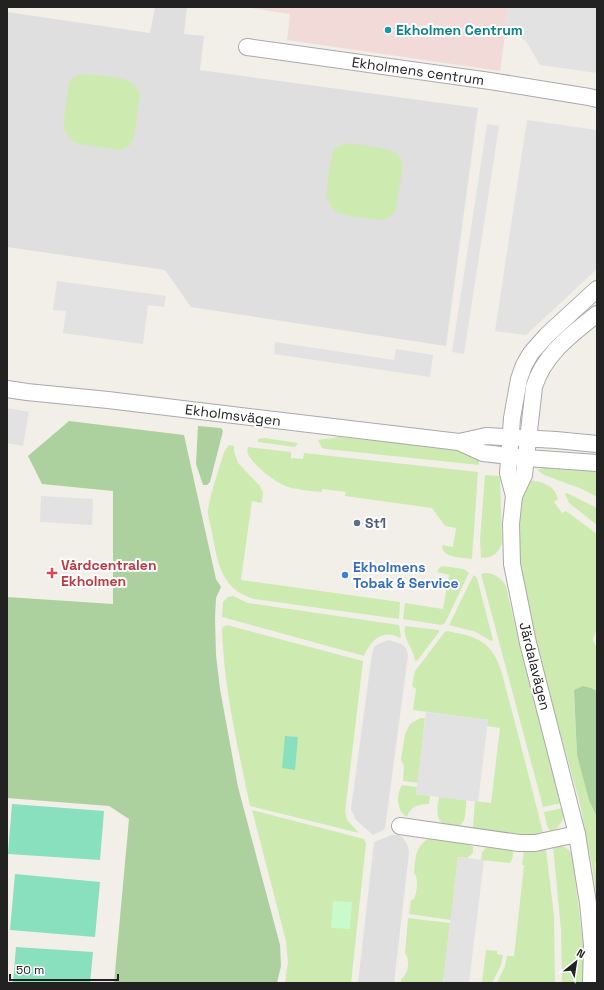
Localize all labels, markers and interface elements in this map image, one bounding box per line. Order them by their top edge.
place label: Ekholmen Centrum [396,21,523,39]
marker: Ekholmen Centrum [383,25,393,35]
street label: Ekholmens centrum [351,53,485,89]
street label: Ekholmsvägen [184,400,282,430]
place label: St1 [365,514,386,532]
marker: St1 [352,518,362,528]
place label: Vårdcentralen Ekholmen [61,556,157,590]
place label: Ekholmens Tobak & Service [353,558,459,592]
marker: Vårdcentralen Ekholmen [46,567,58,579]
marker: Ekholmens Tobak & Service [340,570,350,580]
street label: Järdalavägen [515,620,555,712]
north arrow [556,942,596,982]
text: N [574,945,588,961]
scale bar [10,956,118,982]
text: 50 m [16,962,44,978]

